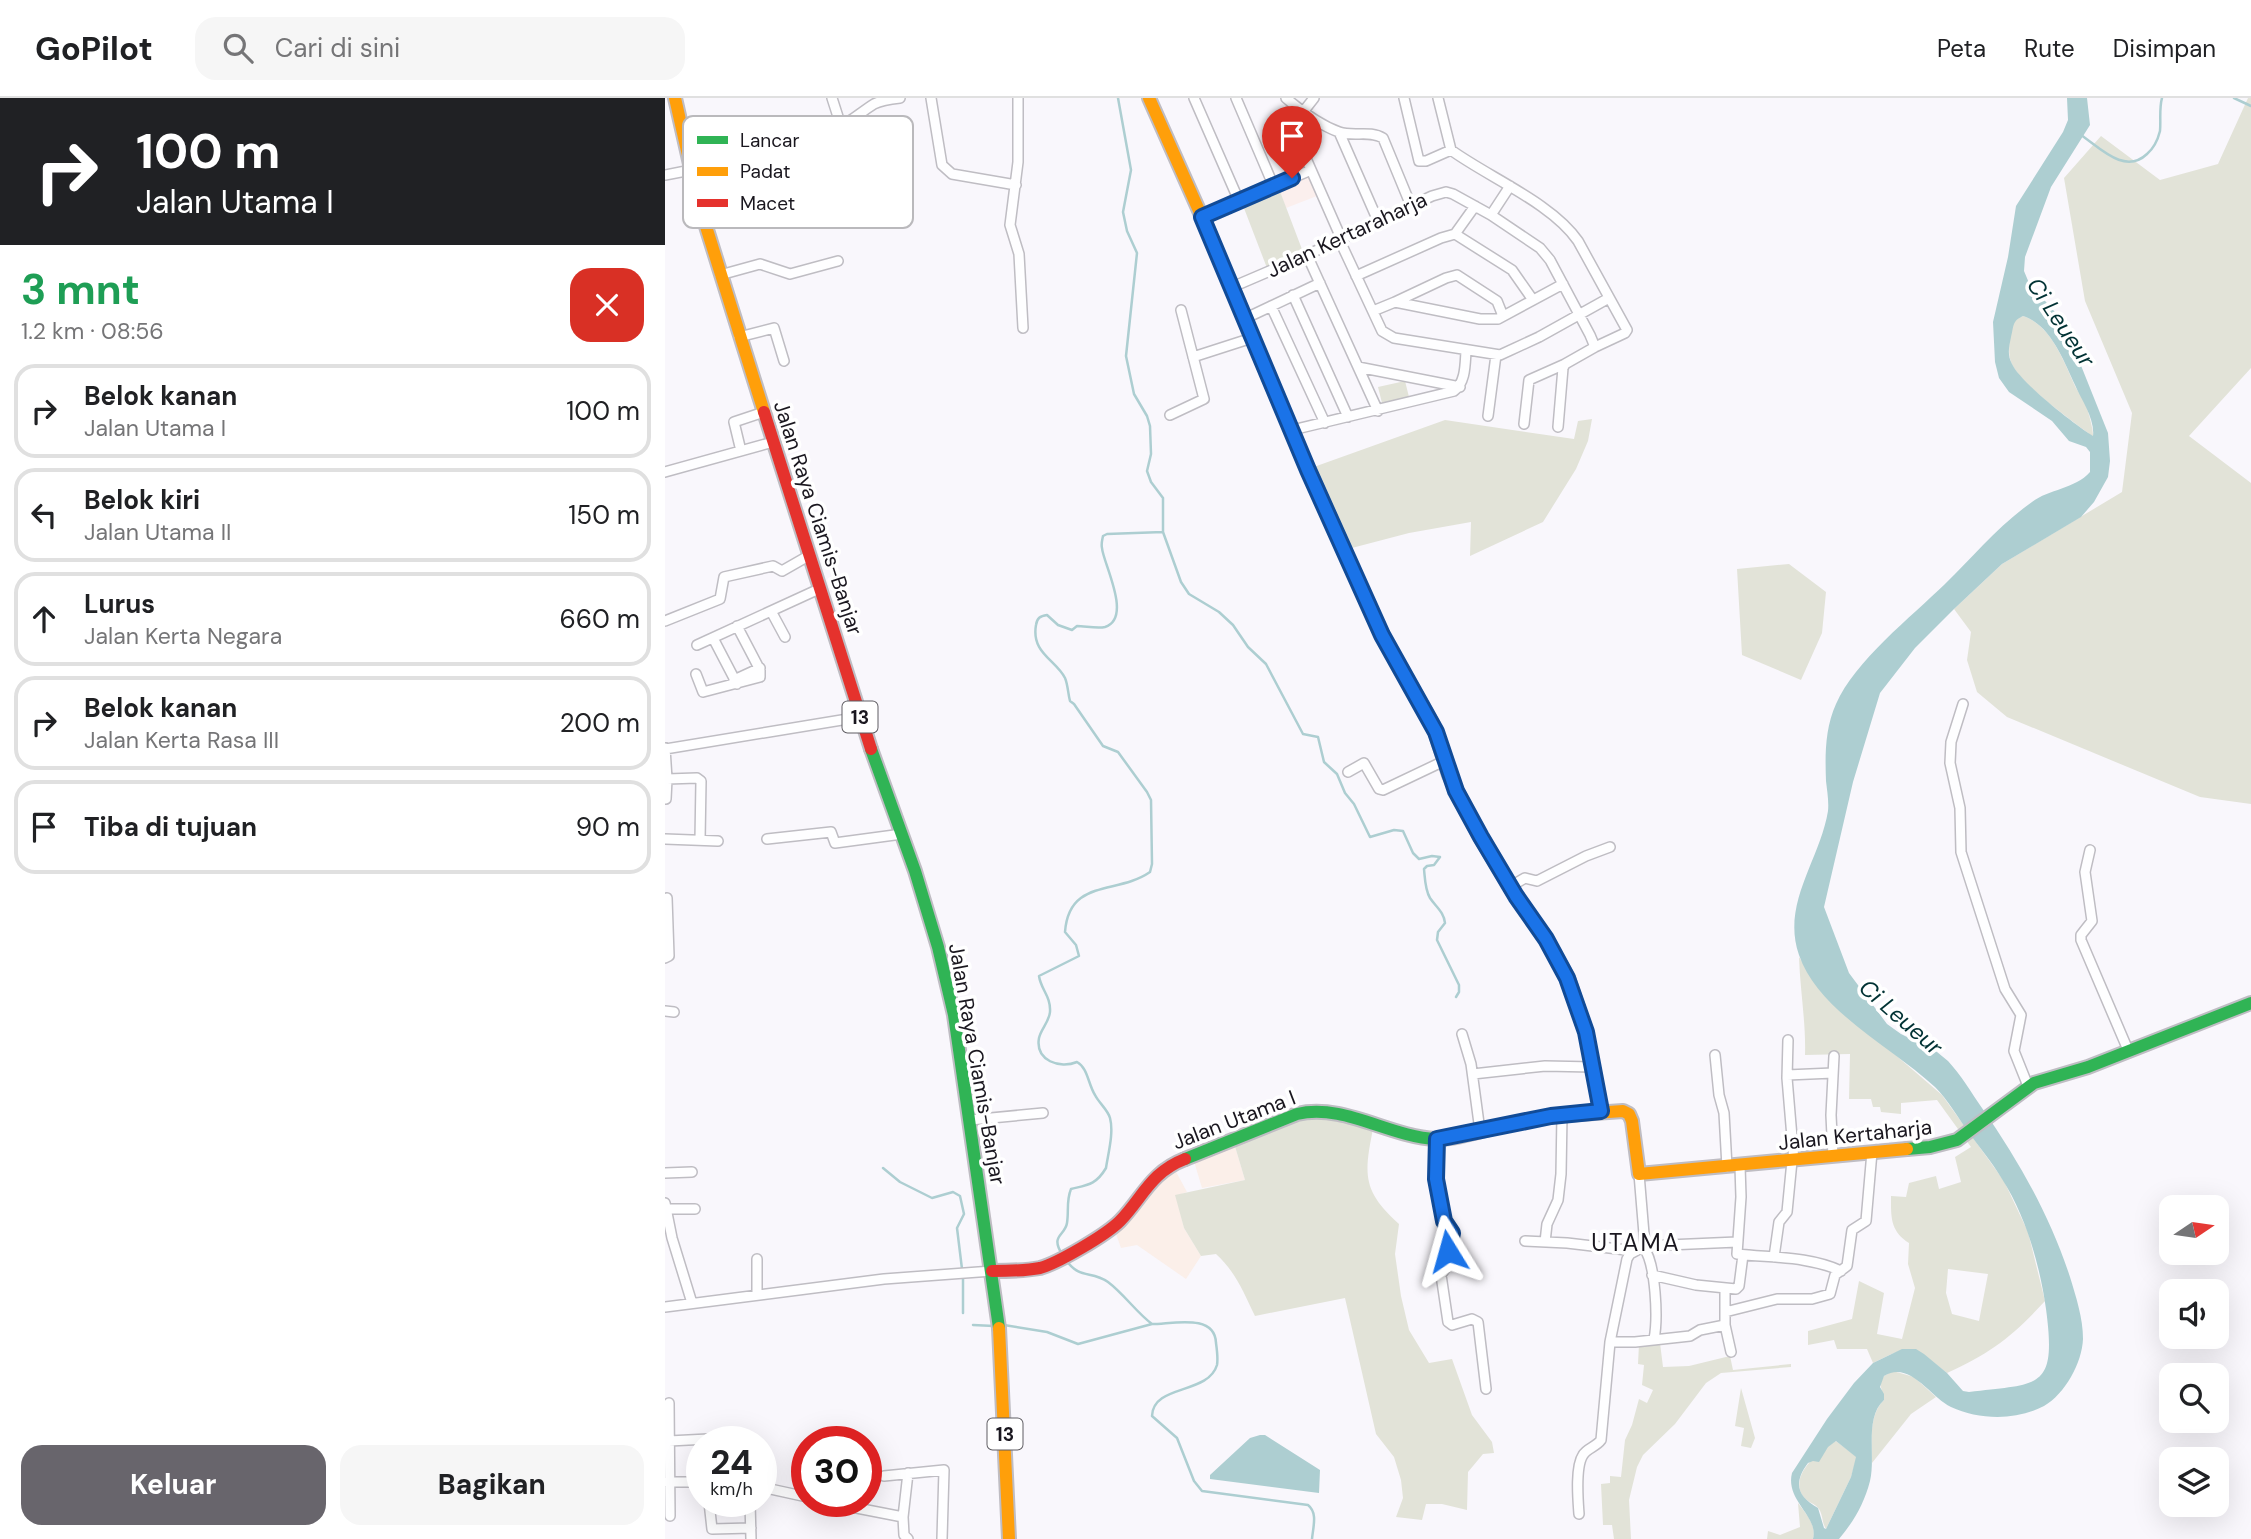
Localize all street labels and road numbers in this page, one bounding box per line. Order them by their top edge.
street label: Jalan Kertaraharja [1262,186,1432,284]
street label: Jalan Raya Ciamis-Banjar [767,397,869,639]
road number: 13 [843,702,877,732]
street label: Jalan Raya Ciamis-Banjar [942,941,1012,1187]
street label: Jalan Utama I [1168,1084,1300,1156]
street label: Jalan Kertaharja [1777,1113,1933,1157]
road number: 13 [987,1418,1023,1450]

